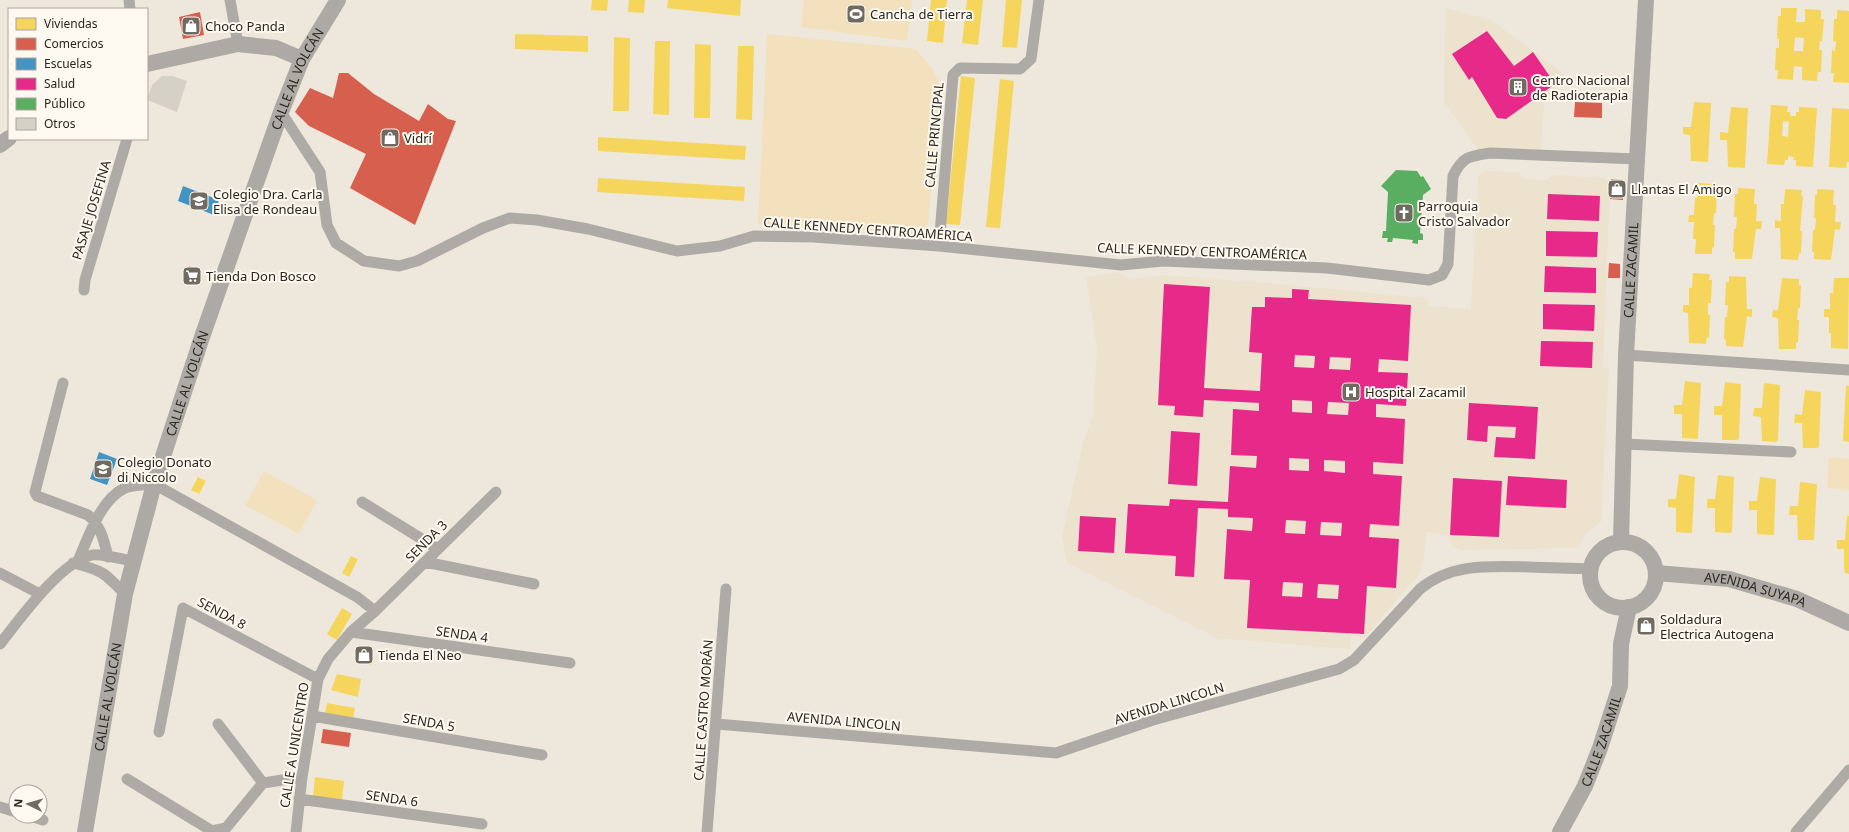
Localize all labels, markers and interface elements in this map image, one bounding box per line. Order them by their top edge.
sports icon: Cancha de Tierra [845,3,867,25]
place label: Cancha de Tierra [870,5,973,23]
legend [8,8,148,140]
text: Viviendas [44,15,98,32]
shop icon: Choco Panda [180,15,202,37]
place label: Choco Panda [205,17,285,35]
street label: CALLE AL VOLCÁN [266,25,328,132]
text: Comercios [44,35,104,52]
text: Escuelas [44,55,92,72]
place label: Centro Nacional de Radioterapia [1532,71,1630,104]
text: Salud [44,75,75,92]
building icon: Centro Nacional de Radioterapia [1507,76,1529,98]
street label: CALLE PRINCIPAL [920,81,948,189]
text: Público [44,95,85,112]
text: Otros [44,115,76,132]
shop icon: Vidrí [379,127,401,149]
place label: Vidrí [404,129,433,147]
street label: PASAJE JOSEFINA [67,157,115,262]
shop icon: Llantas El Amigo [1606,178,1628,200]
place label: Llantas El Amigo [1631,180,1732,198]
place label: Colegio Dra. Carla Elisa de Rondeau [213,185,323,218]
school or university icon: Colegio Dra. Carla Elisa de Rondeau [188,190,210,212]
place label: Parroquia Cristo Salvador [1418,197,1511,230]
church icon: Parroquia Cristo Salvador [1393,202,1415,224]
street label: CALLE KENNEDY CENTROAMÉRICA [763,213,974,245]
street label: CALLE ZACAMIL [1619,222,1642,319]
street label: CALLE KENNEDY CENTROAMÉRICA [1097,238,1308,264]
supermarket icon: Tienda Don Bosco [181,265,203,287]
place label: Tienda Don Bosco [206,267,316,285]
street label: CALLE AL VOLCÁN [161,328,213,438]
hospital icon: Hospital Zacamil [1340,381,1362,403]
place label: Hospital Zacamil [1365,383,1466,401]
place label: Colegio Donato di Niccolo [117,453,212,486]
school or university icon: Colegio Donato di Niccolo [92,458,114,480]
street label: SENDA 3 [401,516,451,566]
street label: AVENIDA SUYAPA [1704,568,1810,611]
street label: SENDA 8 [195,593,249,633]
place label: Soldadura Electrica Autogena [1660,610,1774,643]
shop icon: Soldadura Electrica Autogena [1635,615,1657,637]
street label: SENDA 4 [435,621,490,647]
street label: CALLE CASTRO MORÁN [689,639,717,781]
street label: CALLE AL VOLCÁN [90,641,126,753]
shop icon: Tienda El Neo [353,644,375,666]
place label: Tienda El Neo [378,646,462,664]
street label: AVENIDA LINCOLN [1112,678,1226,728]
street label: CALLE A UNICENTRO [275,681,313,809]
street label: CALLE ZACAMIL [1577,693,1625,790]
street label: AVENIDA LINCOLN [786,707,902,735]
street label: SENDA 5 [402,709,456,735]
north arrow [8,784,48,824]
street label: SENDA 6 [365,785,419,811]
text: N [10,798,25,808]

